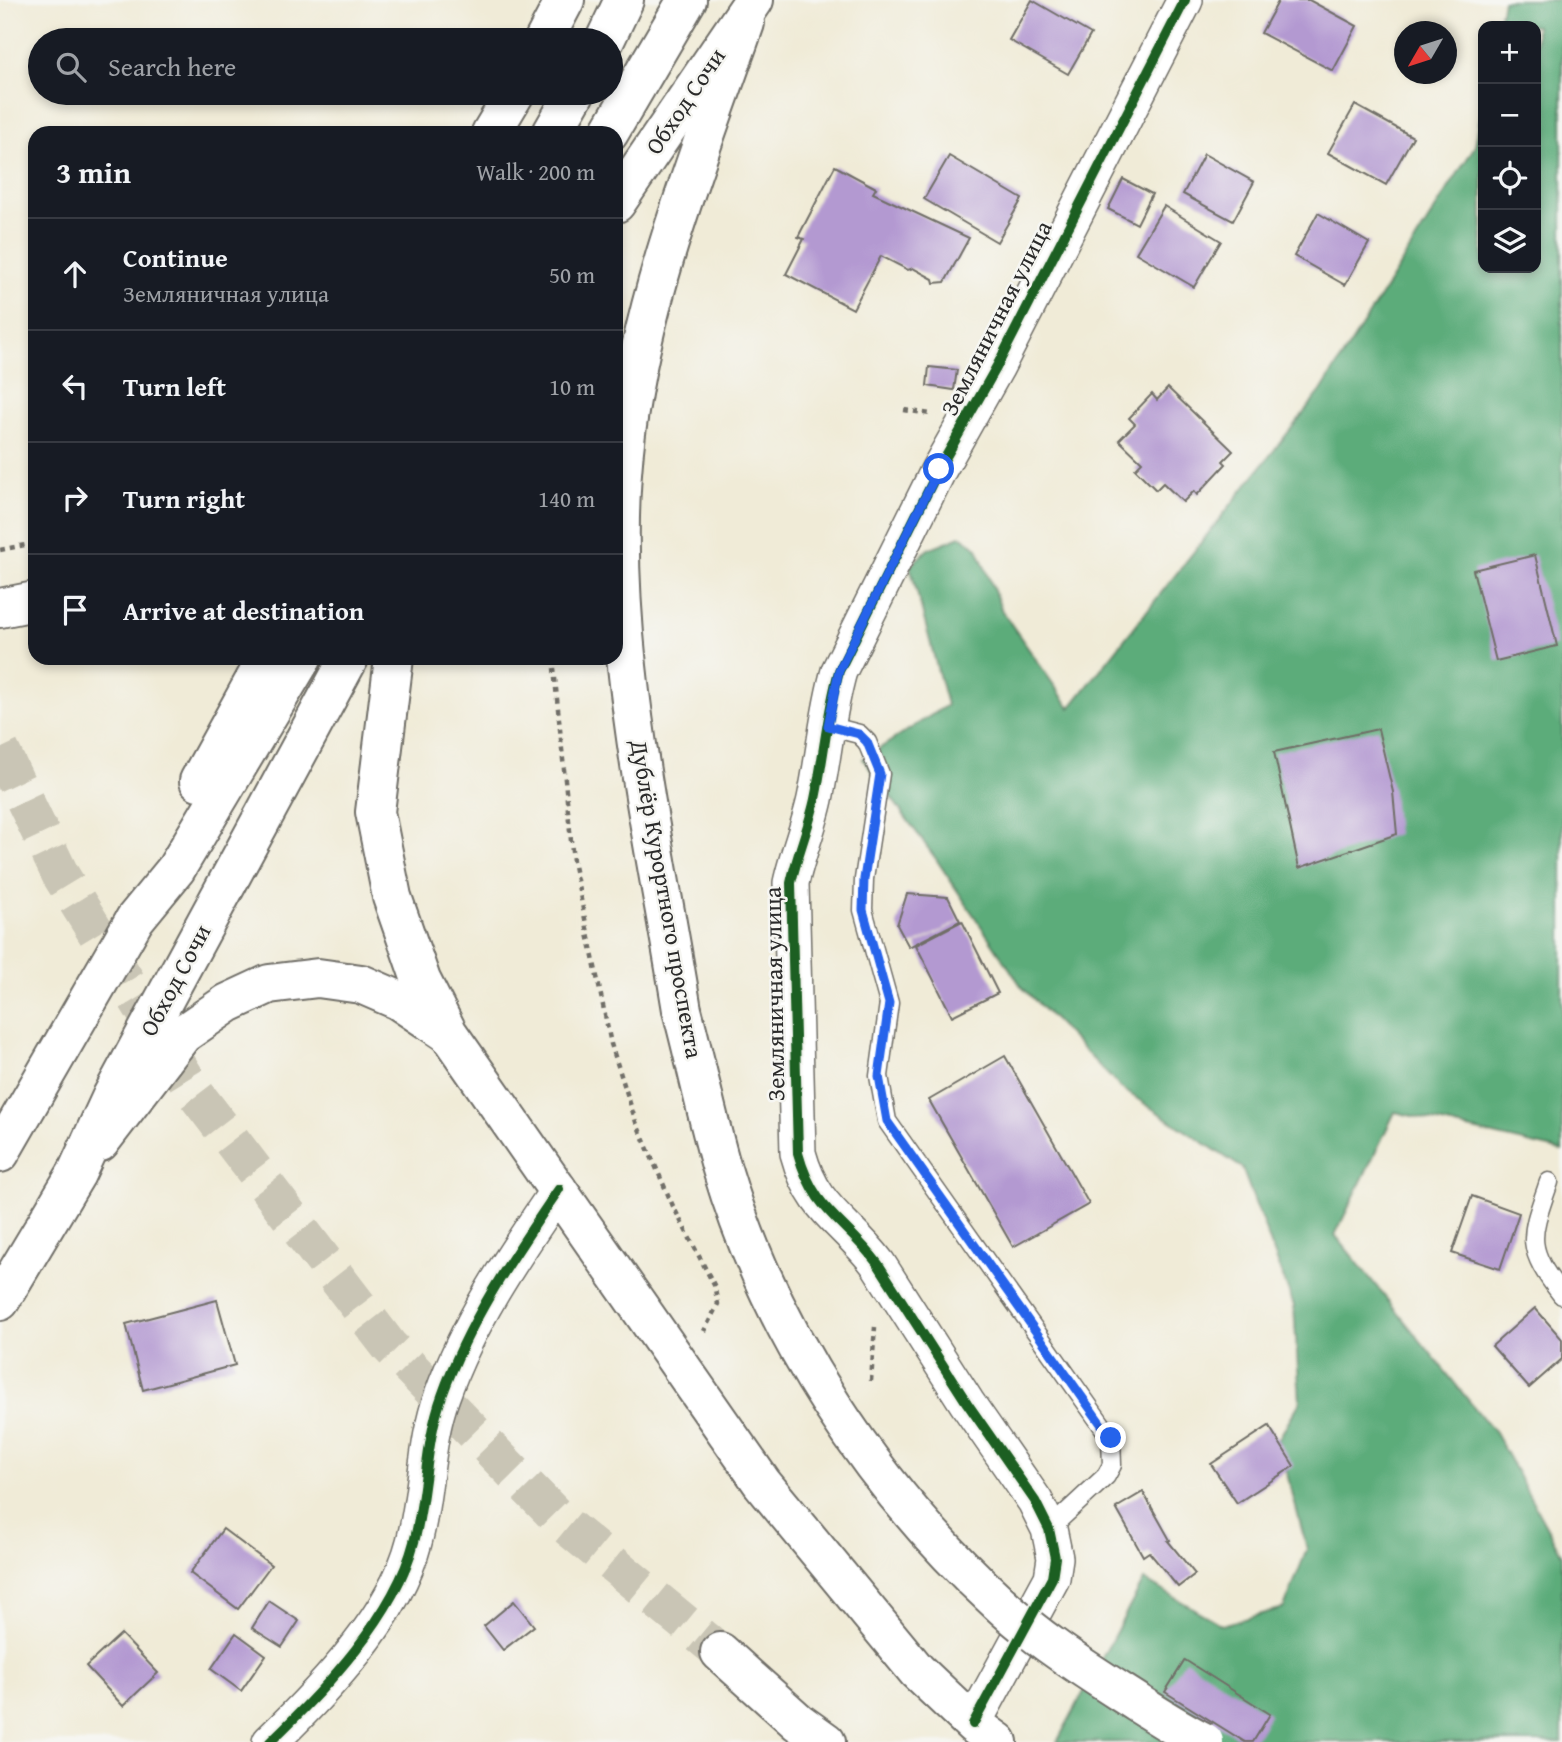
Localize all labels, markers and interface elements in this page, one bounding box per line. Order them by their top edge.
north arrow [1394,21,1457,84]
map controls [1478,21,1541,273]
button: + [1478,21,1541,84]
search box [28,28,623,105]
street label: Обход Сочи [636,41,734,161]
text: Search here [108,47,236,86]
icon: search [52,48,90,86]
button: − [1478,84,1541,147]
button: locate [1478,147,1541,210]
text: 3 min [56,150,131,194]
text: Walk · 200 m [476,155,595,188]
button: layers [1478,210,1541,273]
street label: Земляничная улица [932,214,1061,422]
text: Continue [123,238,228,277]
icon: ahead [56,255,94,293]
text: 50 m [549,258,595,291]
text: Земляничная улица [123,277,329,310]
icon: left [56,367,94,405]
text: Turn left [123,367,226,406]
text: 10 m [549,370,595,403]
route start [923,453,954,484]
icon: right [56,479,94,517]
text: Turn right [123,479,245,518]
text: 140 m [538,482,595,515]
icon: arrive [56,591,94,629]
text: Arrive at destination [123,591,364,630]
street label: Дублёр Курортного проспекта [622,736,712,1062]
street label: Земляничная улица [755,886,793,1102]
street label: Обход Сочи [131,918,219,1042]
route end [1095,1422,1126,1453]

